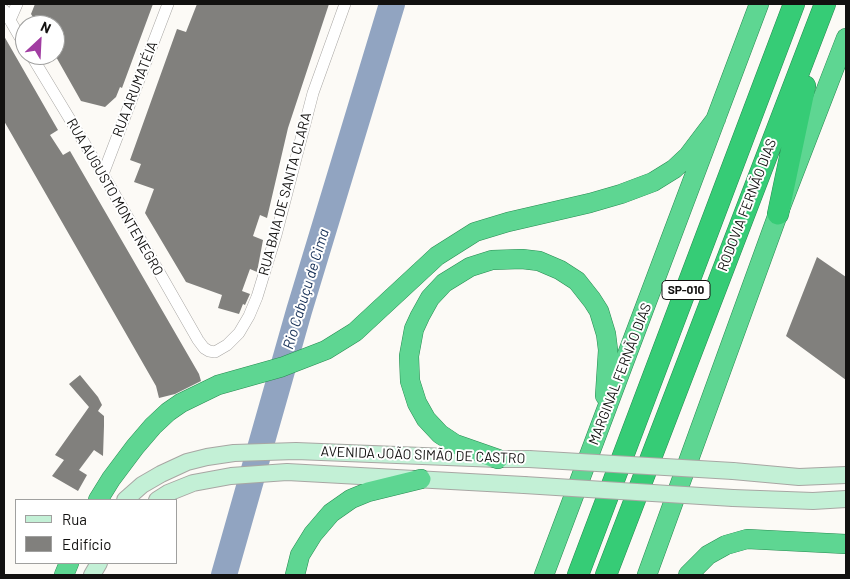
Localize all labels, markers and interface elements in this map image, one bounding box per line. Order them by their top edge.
north arrow [15,15,65,65]
text: N [38,17,54,37]
street label: RUA ARUMATÉIA [109,39,161,139]
street label: RUA BAIA DE SANTA CLARA [255,111,315,277]
street label: RUA AUGUSTO MONTENEGRO [63,115,167,279]
street label: RODOVIA FERNÃO DIAS [714,136,780,274]
water label: Rio Cabuçu de Cima [279,226,333,352]
road number: SP-010 [662,280,710,300]
street label: MARGINAL FERNÃO DIAS [585,301,655,447]
street label: AVENIDA JOÃO SIMÃO DE CASTRO [320,443,526,467]
legend [15,499,178,564]
text: Rua [62,510,87,528]
text: Edifício [62,535,111,553]

